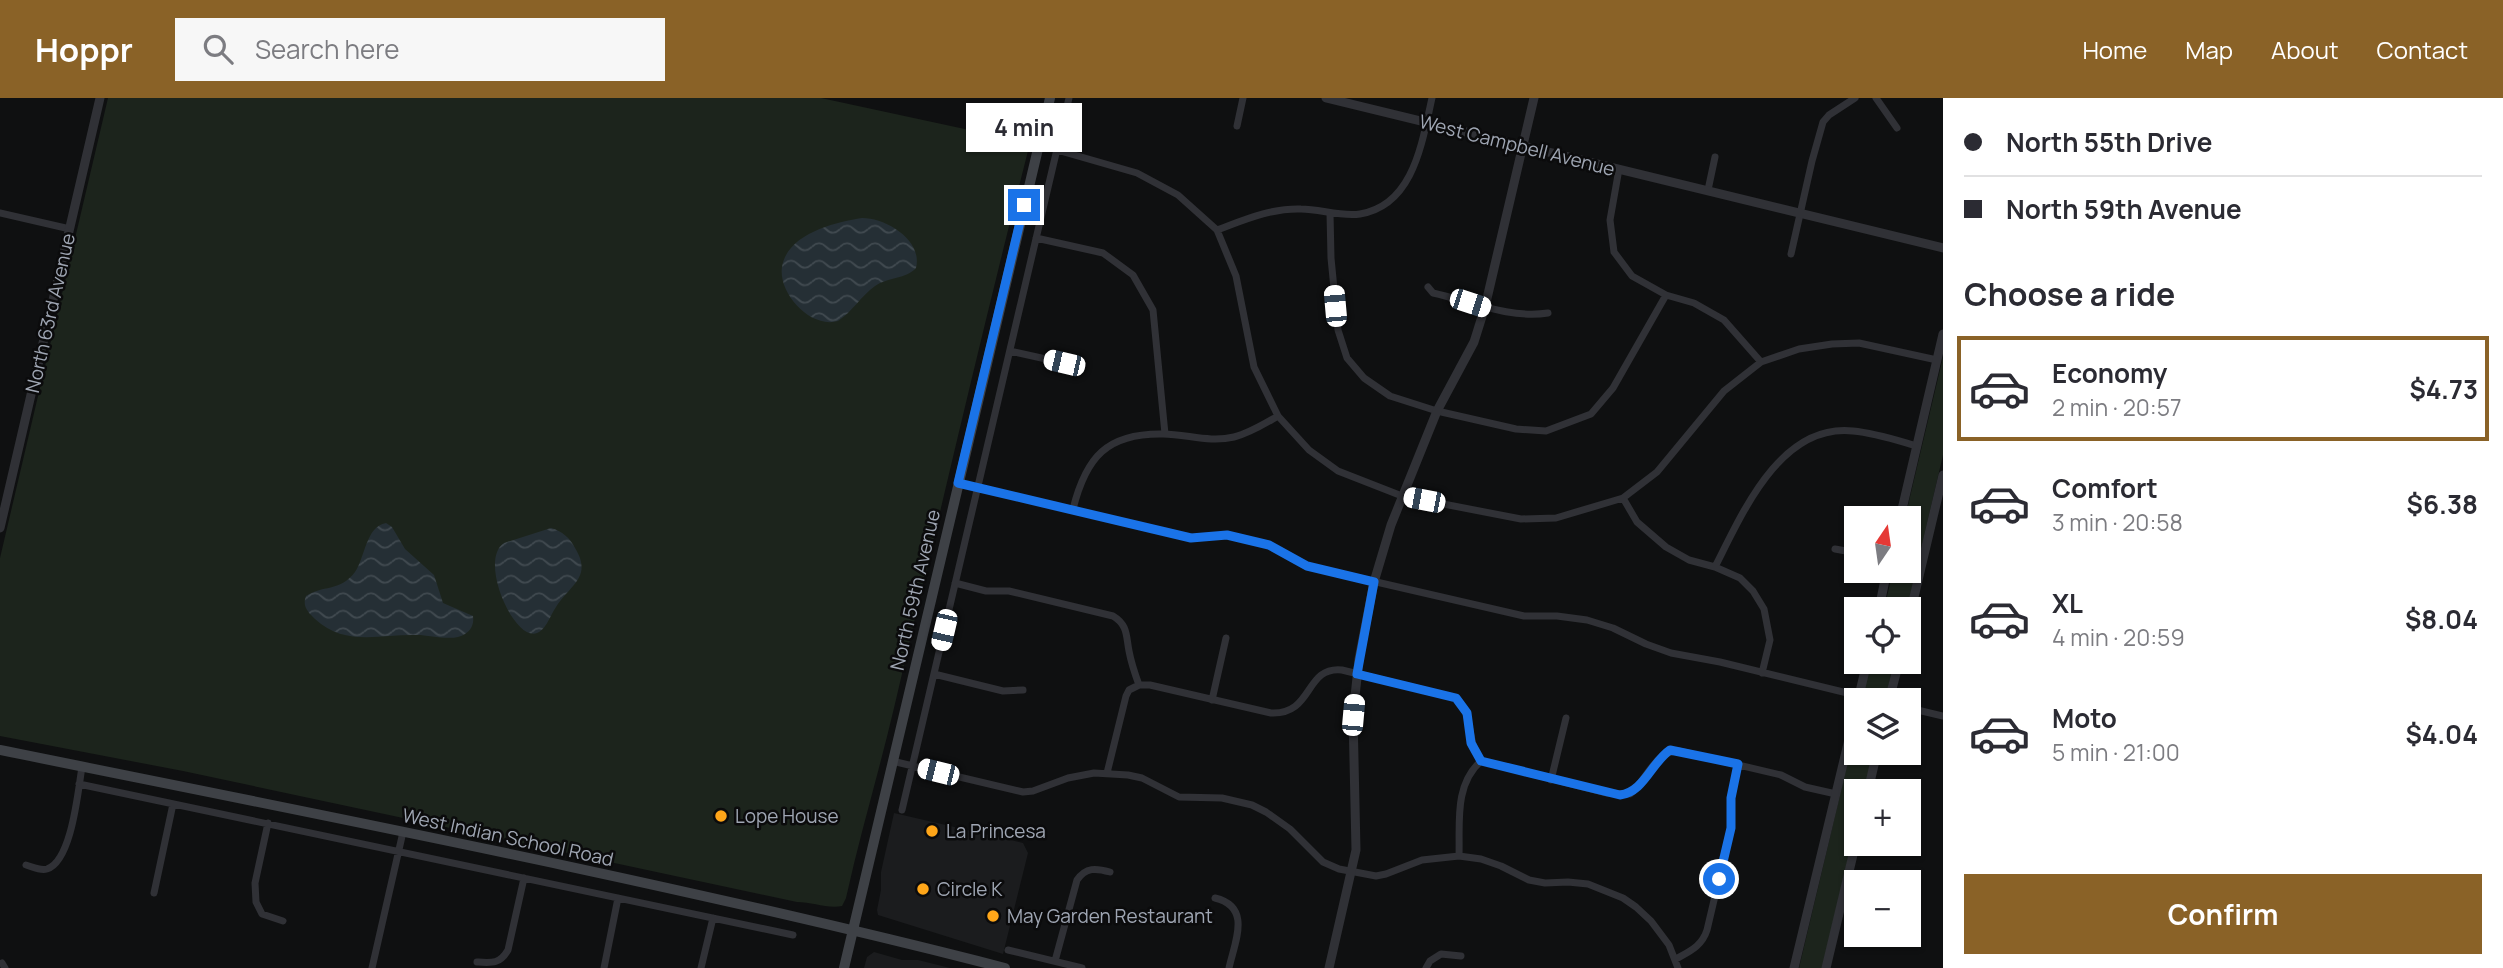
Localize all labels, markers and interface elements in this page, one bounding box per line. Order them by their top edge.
search box [175,18,665,81]
text: Hoppr [35,27,133,72]
icon: search [199,30,237,68]
text: Search here [255,31,400,67]
text: Home [2082,33,2147,66]
text: Map [2185,33,2233,66]
text: About [2271,33,2339,66]
text: Contact [2377,33,2468,66]
callout: 4 min [966,104,1082,153]
street label: West Campbell Avenue [1416,108,1618,182]
text: 4 min [994,111,1054,143]
text: North 55th Drive [2006,124,2212,160]
route end [1008,189,1040,221]
text: North 59th Avenue [2006,191,2242,227]
street label: North 63rd Avenue [19,231,81,395]
text: Choose a ride [1964,272,2175,316]
car [1323,284,1348,328]
car [1447,287,1494,319]
car [1042,348,1087,378]
text: Economy [2052,355,2167,391]
icon: car [1968,357,2031,420]
text: $4.73 [2409,371,2478,407]
text: 2 min · 20:57 [2052,391,2182,423]
text: Comfort [2052,470,2158,506]
icon: car [1968,472,2031,535]
car [1402,486,1447,514]
text: $6.38 [2407,486,2478,522]
north arrow [1844,506,1922,583]
map controls [1844,506,1921,947]
text: 3 min · 20:58 [2052,506,2183,538]
street label: North 59th Avenue [884,507,946,673]
text: XL [2052,585,2083,621]
icon: car [1968,587,2031,650]
button: locate [1844,597,1921,674]
text: $8.04 [2405,601,2478,637]
car [930,607,959,653]
text: 4 min · 20:59 [2052,621,2185,653]
button: layers [1844,688,1921,765]
car [1341,693,1366,737]
text: Moto [2052,700,2117,736]
icon: car [1968,702,2031,765]
text: $4.04 [2406,716,2478,752]
text: 5 min · 21:00 [2052,736,2180,768]
car [916,757,961,787]
button: + [1844,779,1921,856]
street label: West Indian School Road [400,802,616,872]
place label: Lope House [735,803,839,829]
marker: Lope House [713,808,729,824]
place label: La Princesa [946,818,1046,844]
marker: La Princesa [924,823,940,839]
route start [1703,863,1735,895]
button: − [1844,870,1921,947]
button: Confirm [1964,874,2482,954]
place label: Circle K [937,876,1003,902]
marker: Circle K [915,881,931,897]
place label: May Garden Restaurant [1007,903,1213,929]
marker: May Garden Restaurant [985,908,1001,924]

